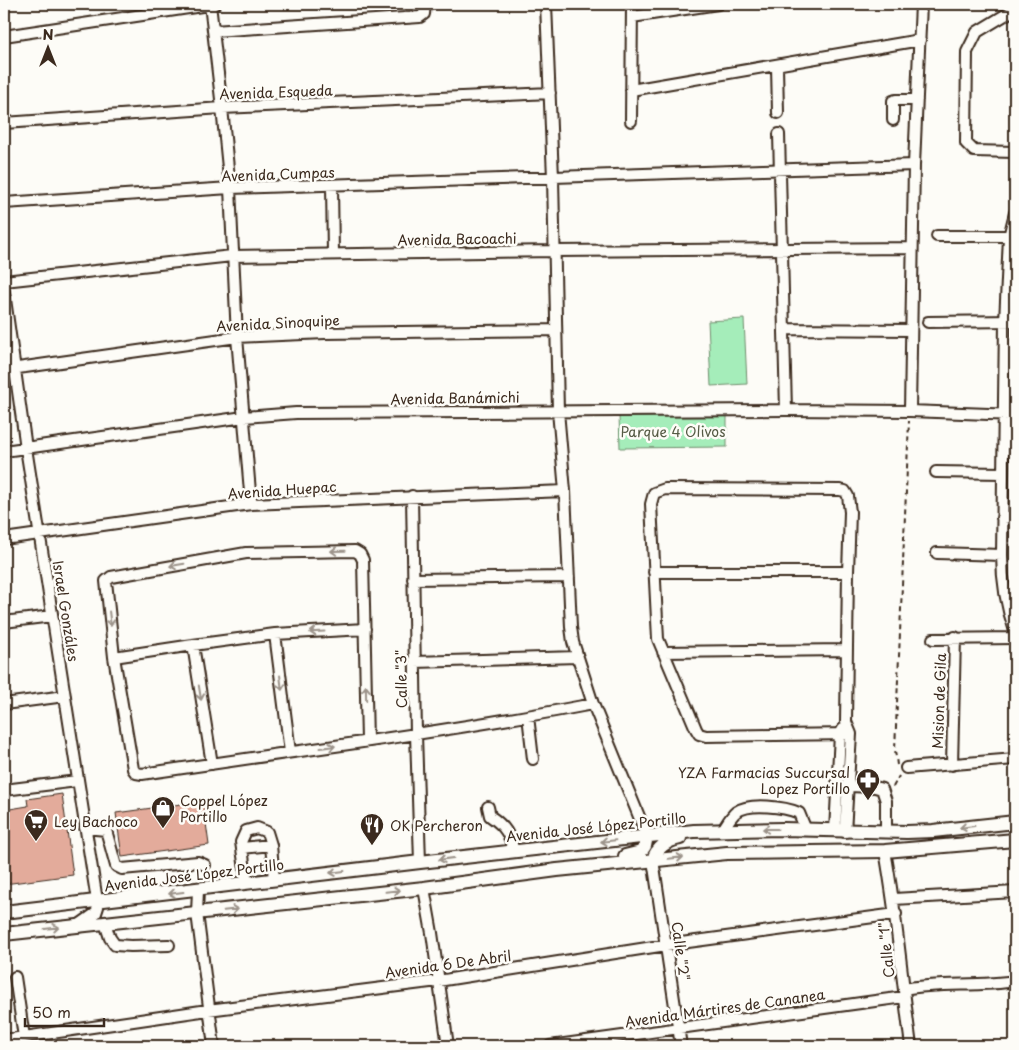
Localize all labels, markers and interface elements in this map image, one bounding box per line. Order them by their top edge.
north arrow [22,22,72,72]
text: N [42,24,54,45]
street label: Avenida Esqueda [219,80,333,104]
street label: Avenida Cumpas [221,162,335,186]
street label: Avenida Bacoachi [397,227,517,251]
street label: Avenida Sinoquipe [216,309,340,337]
street label: Avenida Banámichi [390,386,520,410]
park label: Parque 4 Olivos [620,421,726,442]
street label: Avenida Huepac [227,476,337,504]
one-way arrow [331,546,347,556]
street label: Israel Gonzáles [48,559,84,663]
one-way arrow [169,561,185,571]
one-way arrow [105,611,115,627]
one-way arrow [309,628,325,637]
street label: Calle "3" [390,649,412,709]
street label: Mision de Gila [927,653,951,749]
one-way arrow [276,675,286,691]
one-way arrow [196,685,206,701]
one-way arrow [361,685,371,701]
one-way arrow [320,742,336,752]
place label: YZA Farmacias Succursal Lopez Portillo [678,762,850,799]
pharmacy icon: YZA Farmacias Succursal Lopez Portillo [855,767,881,801]
place label: Coppel López Portillo [180,790,268,827]
shop icon: Coppel López Portillo [150,795,176,829]
street label: Avenida José López Portillo [505,807,687,847]
supermarket icon: Ley Bachoco [23,808,49,842]
place label: Ley Bachoco [54,811,138,832]
restaurant icon: OK Percheron [359,812,385,846]
place label: OK Percheron [390,815,483,836]
one-way arrow [959,822,975,832]
one-way arrow [762,824,778,834]
one-way arrow [600,836,616,846]
one-way arrow [667,853,683,863]
street label: Avenida José López Portillo [103,854,285,896]
one-way arrow [439,854,455,864]
one-way arrow [329,867,345,877]
one-way arrow [384,886,400,896]
one-way arrow [168,888,184,898]
one-way arrow [223,905,239,915]
street label: Calle "2" [666,920,696,982]
street label: Calle "1" [873,921,899,979]
one-way arrow [44,923,60,933]
street label: Avenida 6 De Abril [384,945,512,983]
street label: Avenida Mártires de Cananea [624,984,827,1032]
scale bar [25,995,104,1027]
text: 50 m [32,1000,71,1023]

